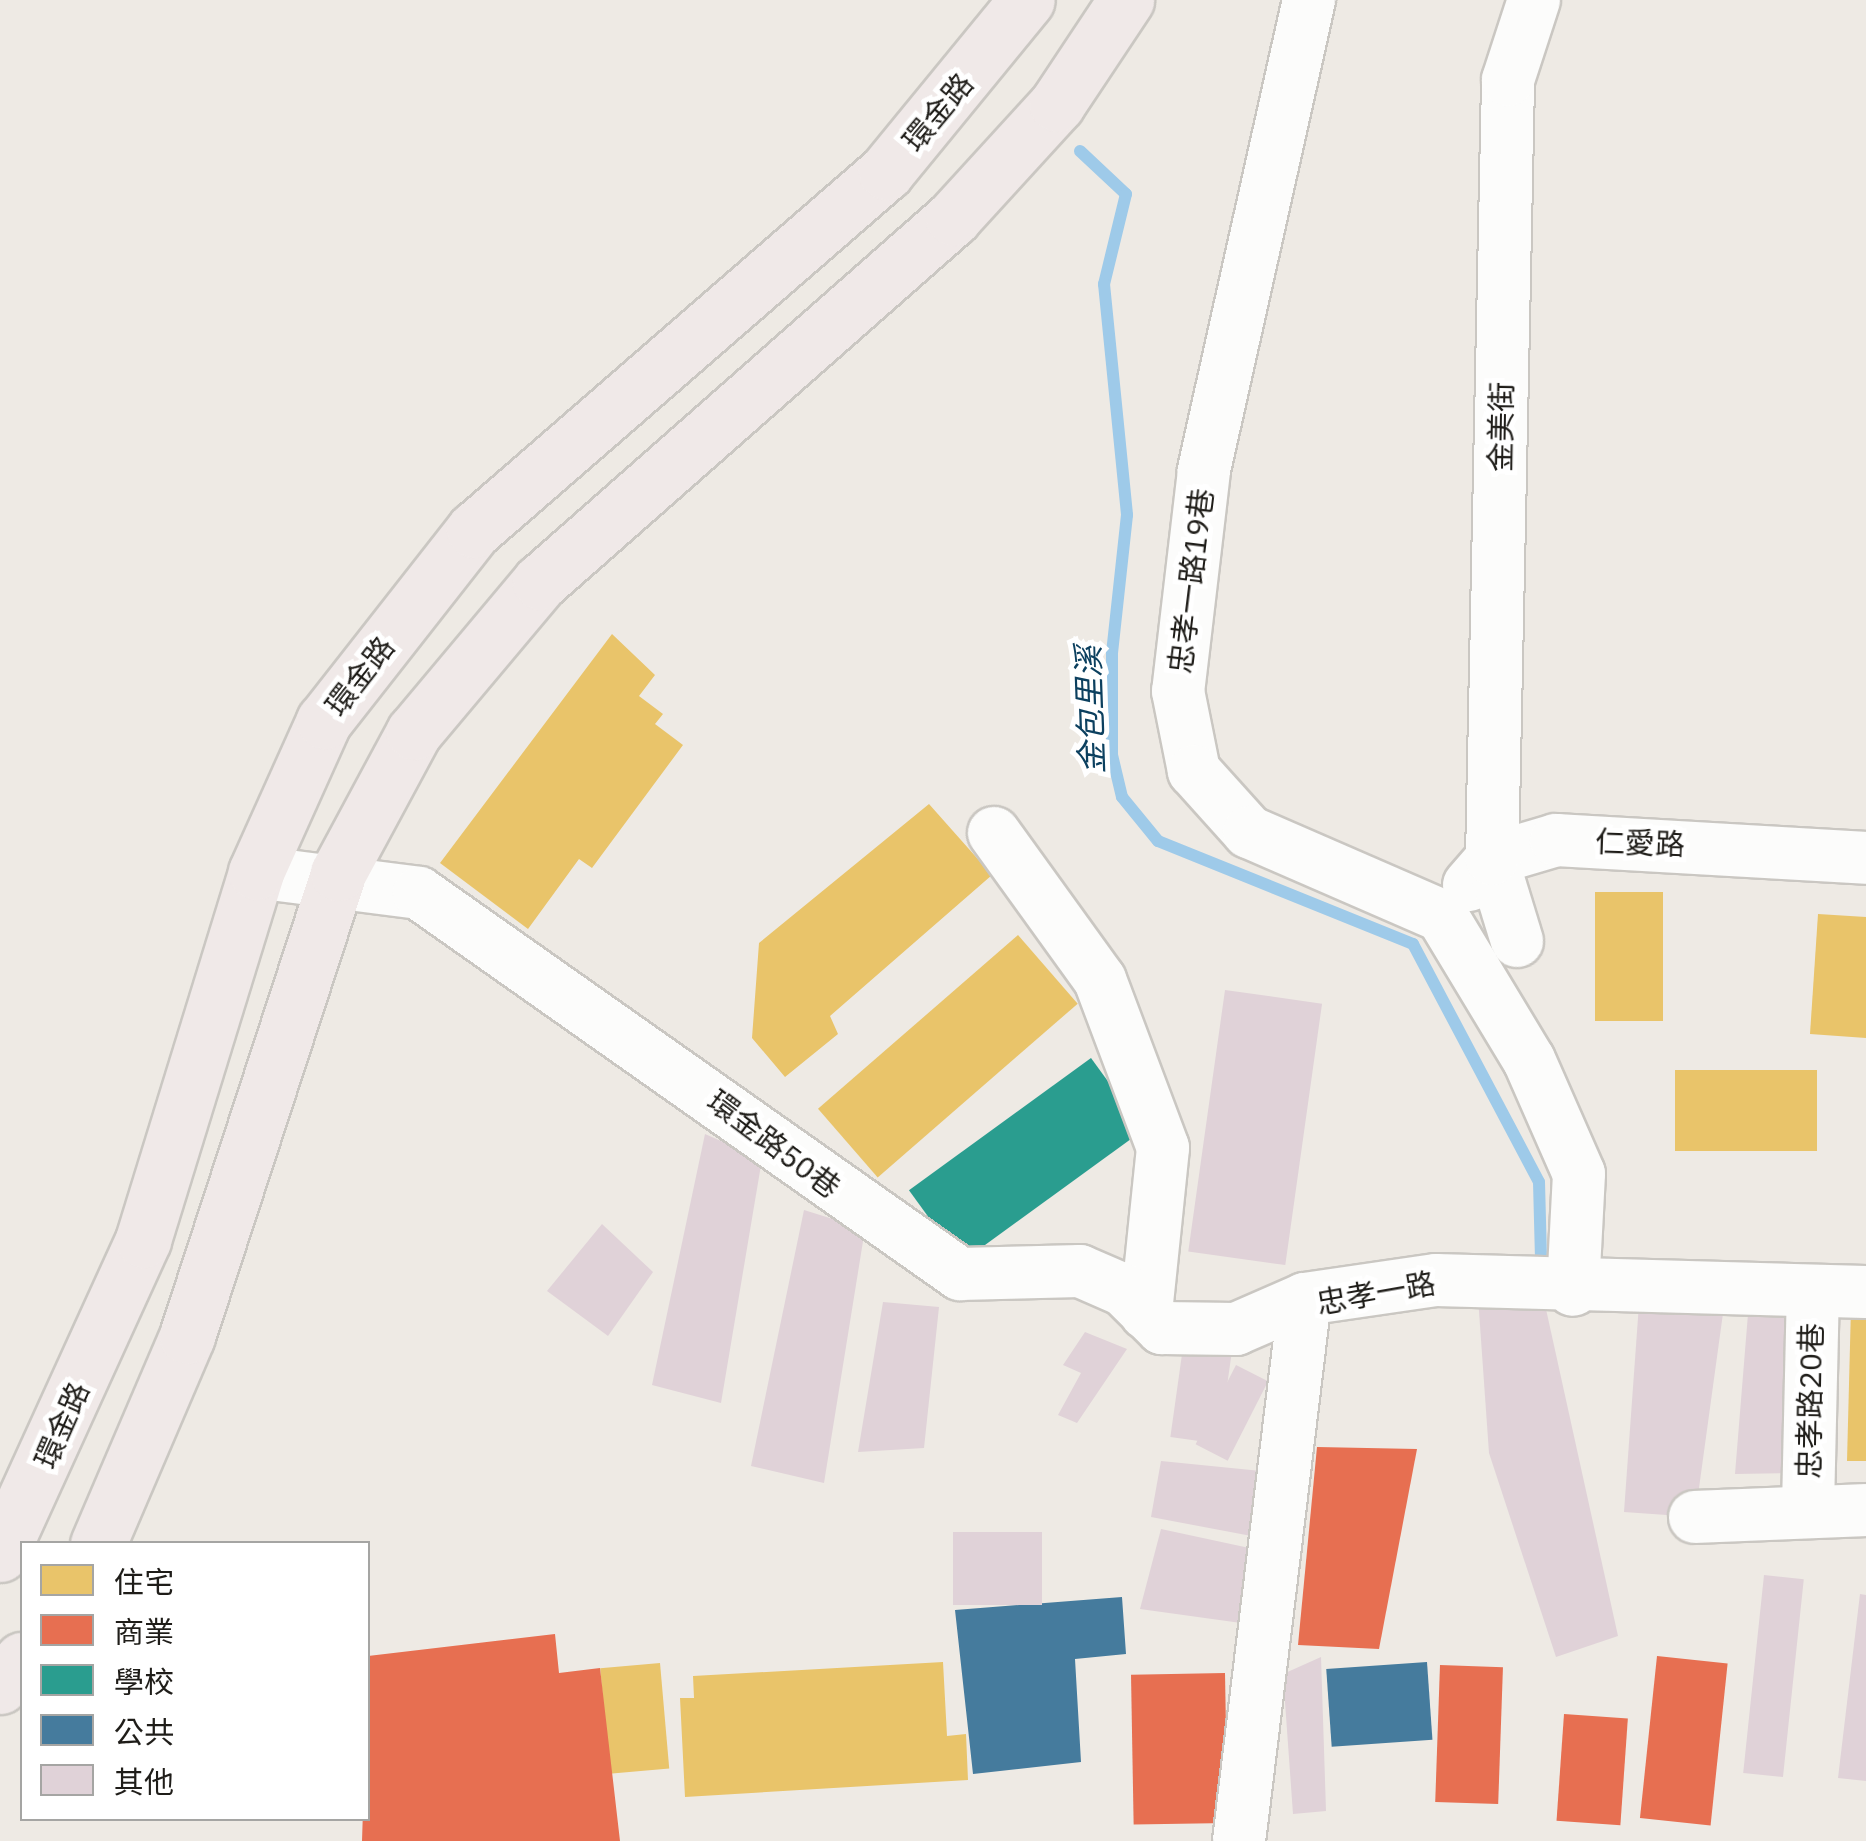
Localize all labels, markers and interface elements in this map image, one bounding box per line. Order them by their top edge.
street label: 環金路 [895,66,981,158]
street label: 金美街 [1482,382,1520,472]
street label: 忠孝一路19巷 [1162,486,1220,676]
street label: 環金路 [318,629,402,723]
water label: 金包里溪 [1069,645,1111,775]
street label: 仁愛路 [1594,823,1686,863]
street label: 環金路50巷 [701,1083,847,1205]
street label: 忠孝一路 [1314,1265,1438,1321]
street label: 忠孝路20巷 [1791,1323,1829,1479]
street label: 環金路 [27,1377,97,1473]
legend [20,1541,370,1821]
text: 住宅 [114,1562,174,1601]
text: 商業 [114,1612,174,1651]
text: 學校 [114,1662,174,1701]
text: 公共 [114,1712,174,1751]
text: 其他 [114,1762,174,1801]

